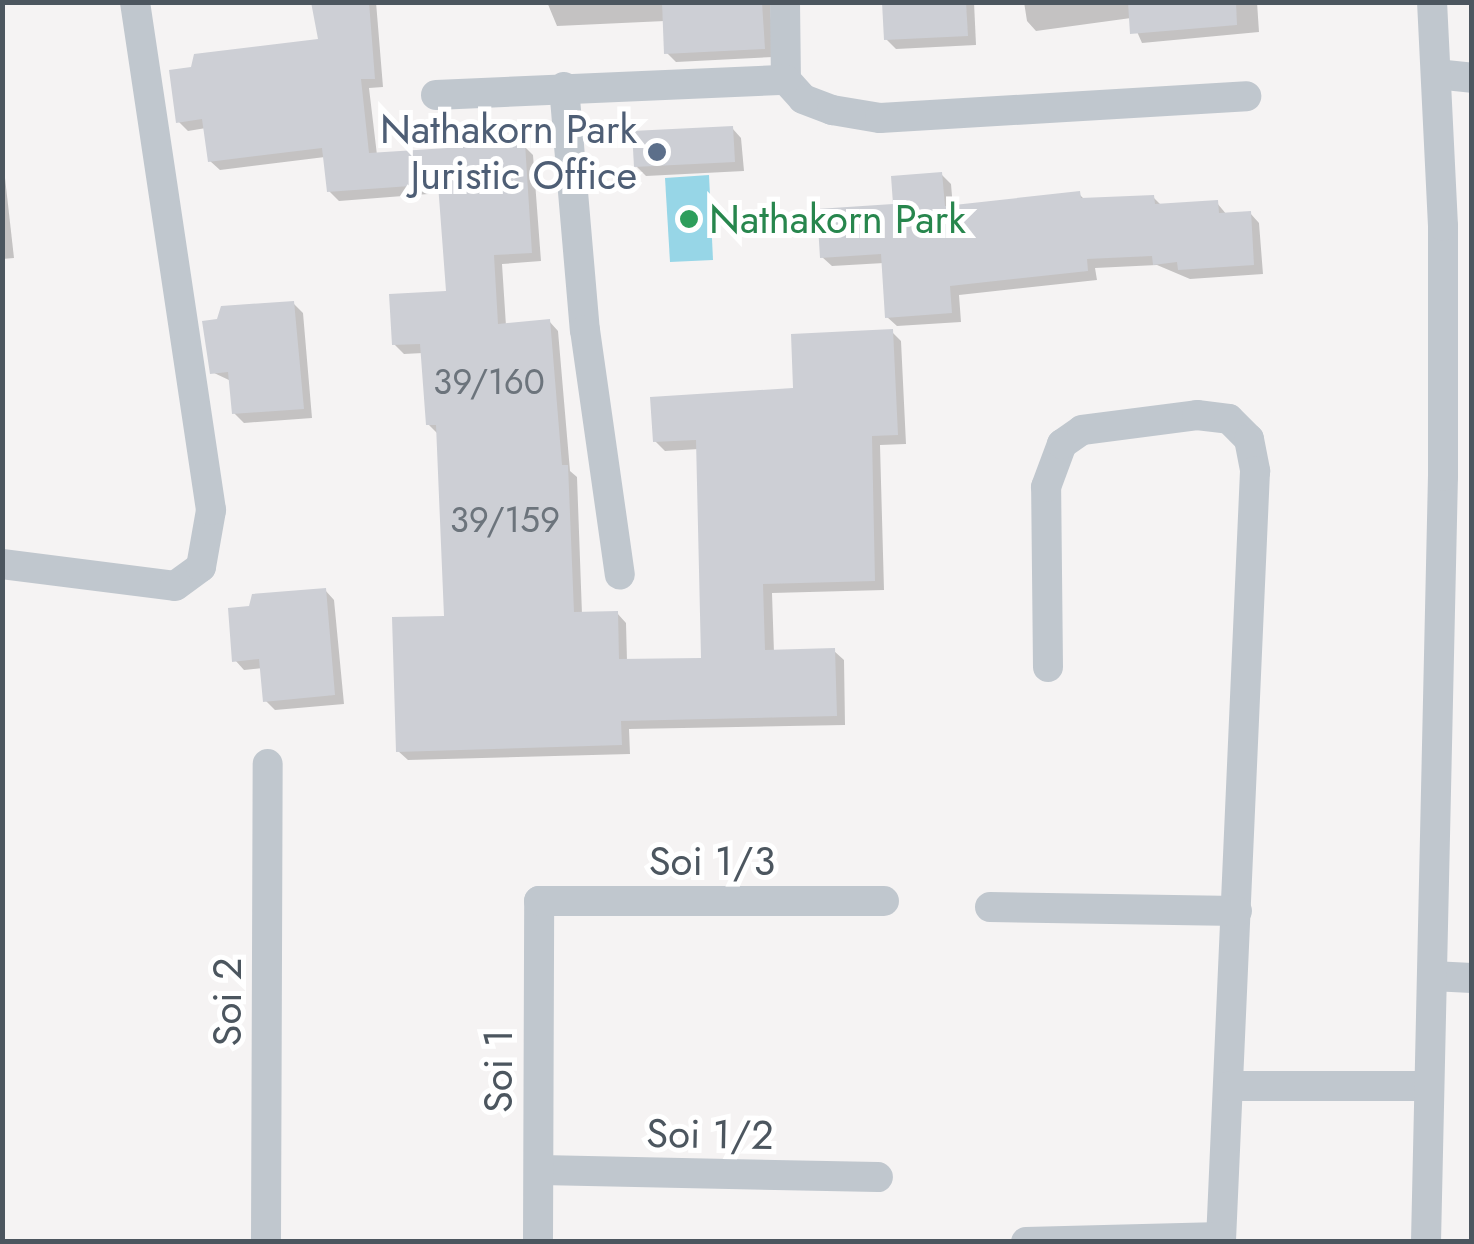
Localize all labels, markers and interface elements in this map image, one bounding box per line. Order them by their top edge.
place label: Nathakorn Park Juristic Office [380,105,637,199]
marker: Nathakorn Park Juristic Office [646,141,668,163]
place label: Nathakorn Park [709,195,966,243]
marker: Nathakorn Park [678,208,700,230]
house number: 39/160 [433,361,545,403]
house number: 39/159 [450,499,560,541]
street label: Soi 1/3 [649,837,775,885]
street label: Soi 2 [203,958,251,1046]
street label: Soi 1 [474,1029,522,1113]
street label: Soi 1/2 [646,1109,774,1159]

